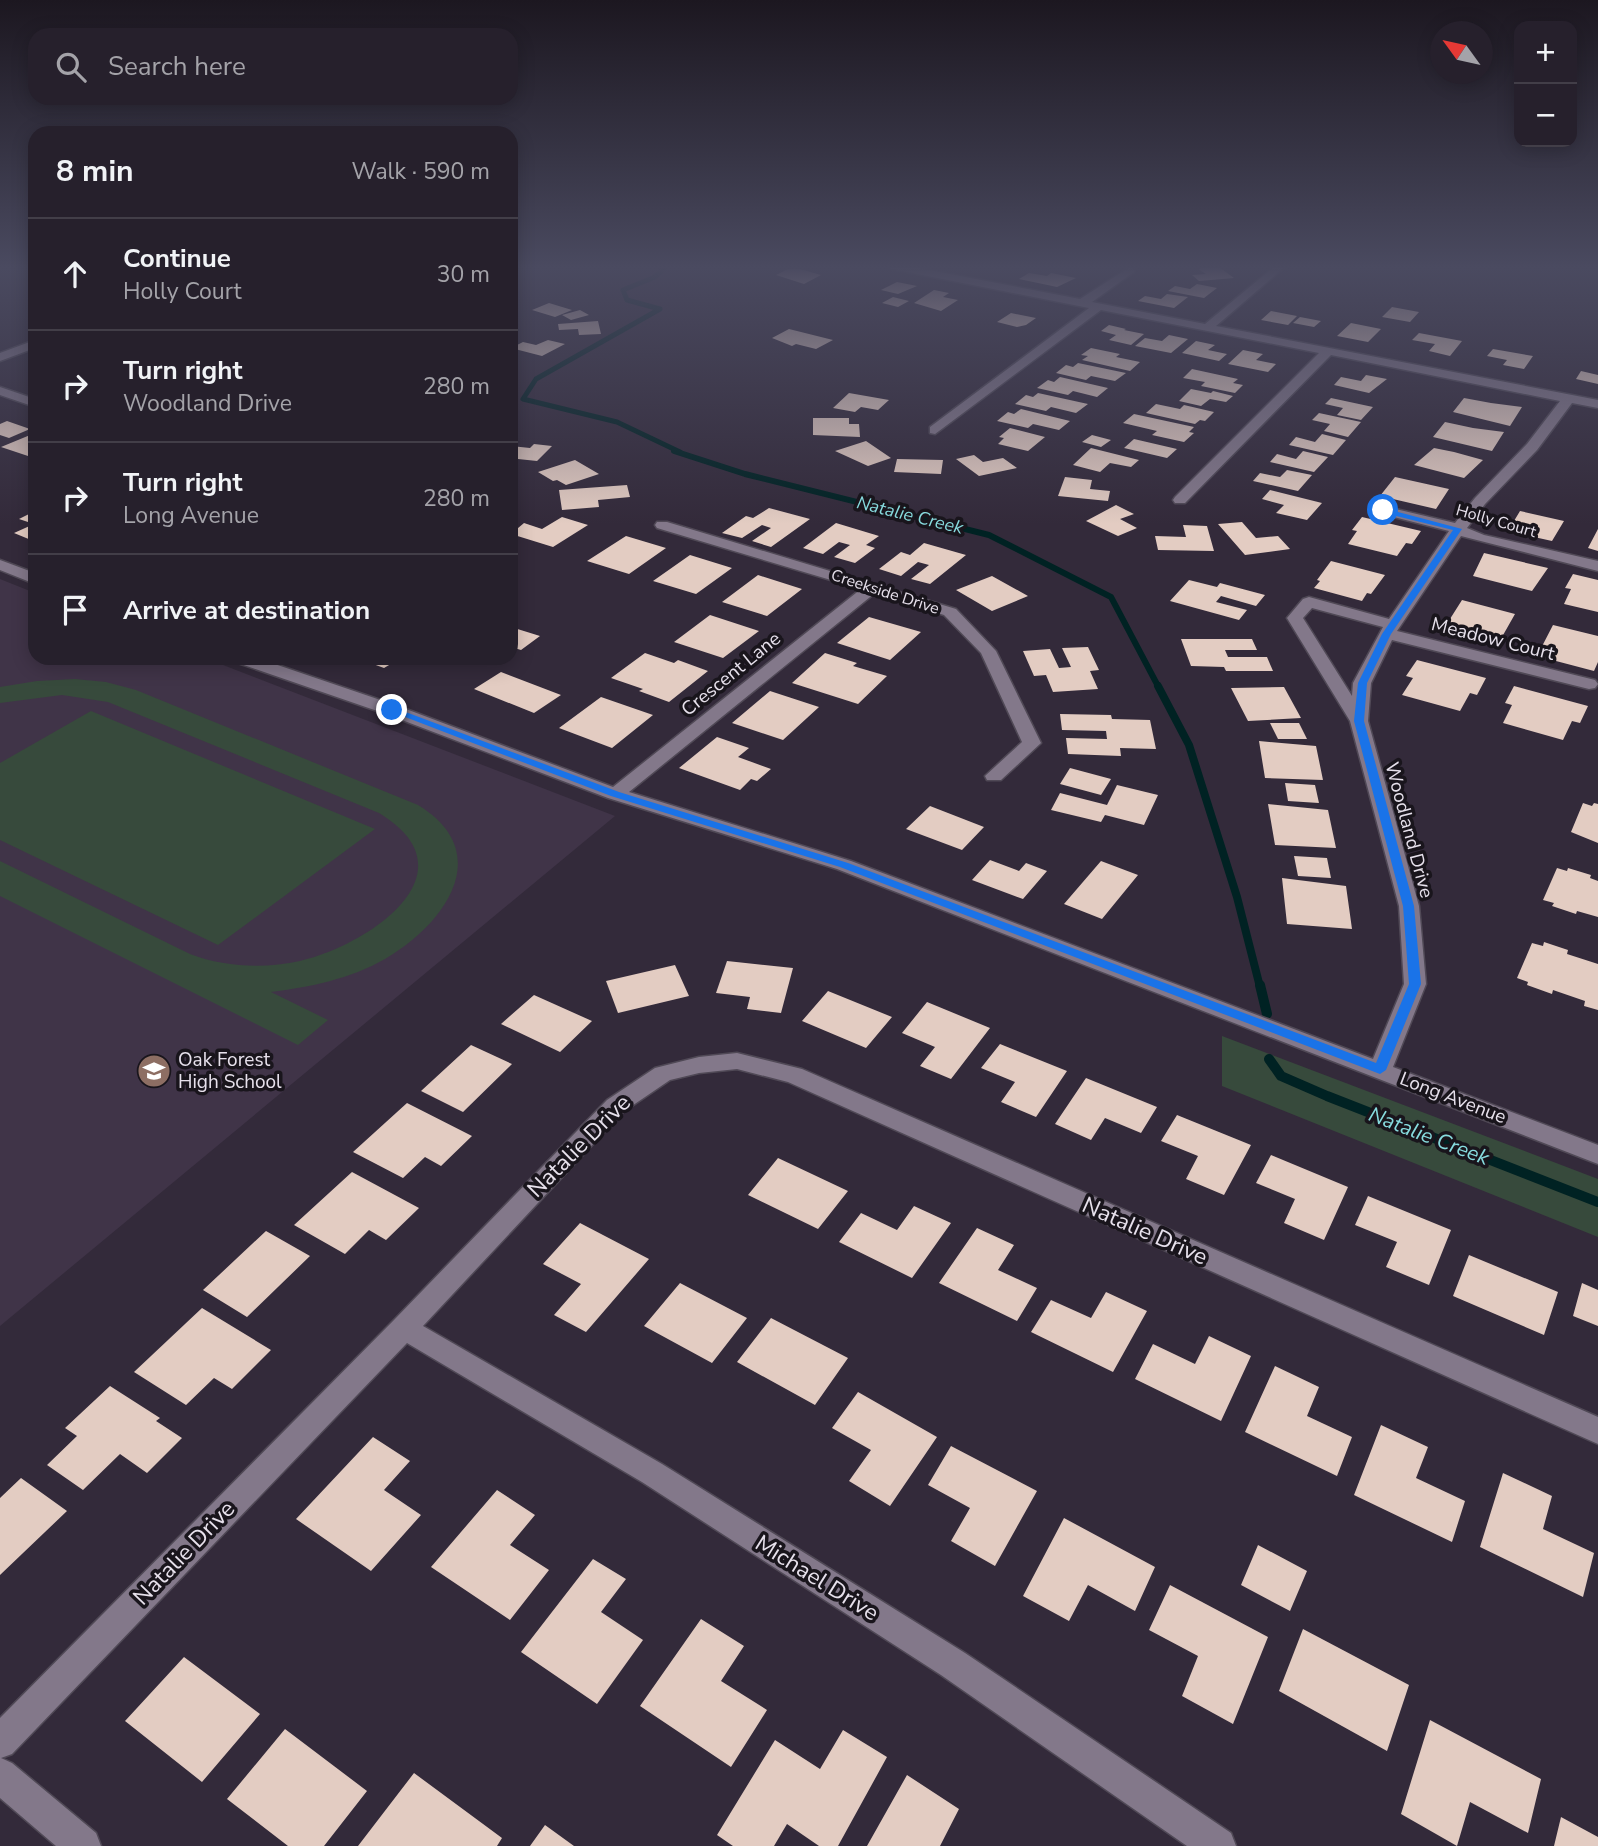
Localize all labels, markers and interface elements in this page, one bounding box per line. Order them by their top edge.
north arrow [1430,21,1493,84]
map controls [1514,21,1577,147]
button: + [1514,21,1577,84]
search box [28,28,518,105]
icon: search [52,48,90,86]
text: Search here [108,49,246,84]
button: − [1514,84,1577,147]
text: 8 min [56,151,134,192]
text: Walk · 590 m [351,156,490,187]
text: Continue [123,241,231,276]
icon: ahead [56,255,94,293]
text: 30 m [437,259,490,290]
text: Holly Court [123,276,242,307]
text: Turn right [123,353,242,388]
icon: right [56,367,94,405]
text: 280 m [423,371,490,402]
text: Woodland Drive [123,388,292,419]
text: Turn right [123,465,242,500]
icon: right [56,479,94,517]
text: 280 m [423,483,490,514]
water label: Natalie Creek [854,490,967,540]
route start [1367,494,1398,525]
street label: Holly Court [1453,499,1539,543]
text: Long Avenue [123,500,259,531]
street label: Creekside Drive [828,564,942,620]
icon: arrive [56,591,94,629]
text: Arrive at destination [123,593,370,628]
street label: Meadow Court [1429,611,1558,667]
street label: Crescent Lane [676,626,786,722]
route end [376,694,407,725]
street label: Woodland Drive [1378,759,1440,901]
place label: Oak Forest High School [178,1047,282,1095]
school or university icon: Oak Forest High School [135,1052,173,1090]
street label: Long Avenue [1396,1066,1510,1130]
street label: Natalie Drive [521,1088,637,1204]
water label: Natalie Creek [1365,1100,1494,1172]
street label: Natalie Drive [1077,1190,1213,1272]
street label: Natalie Drive [126,1494,242,1612]
street label: Michael Drive [749,1528,885,1628]

